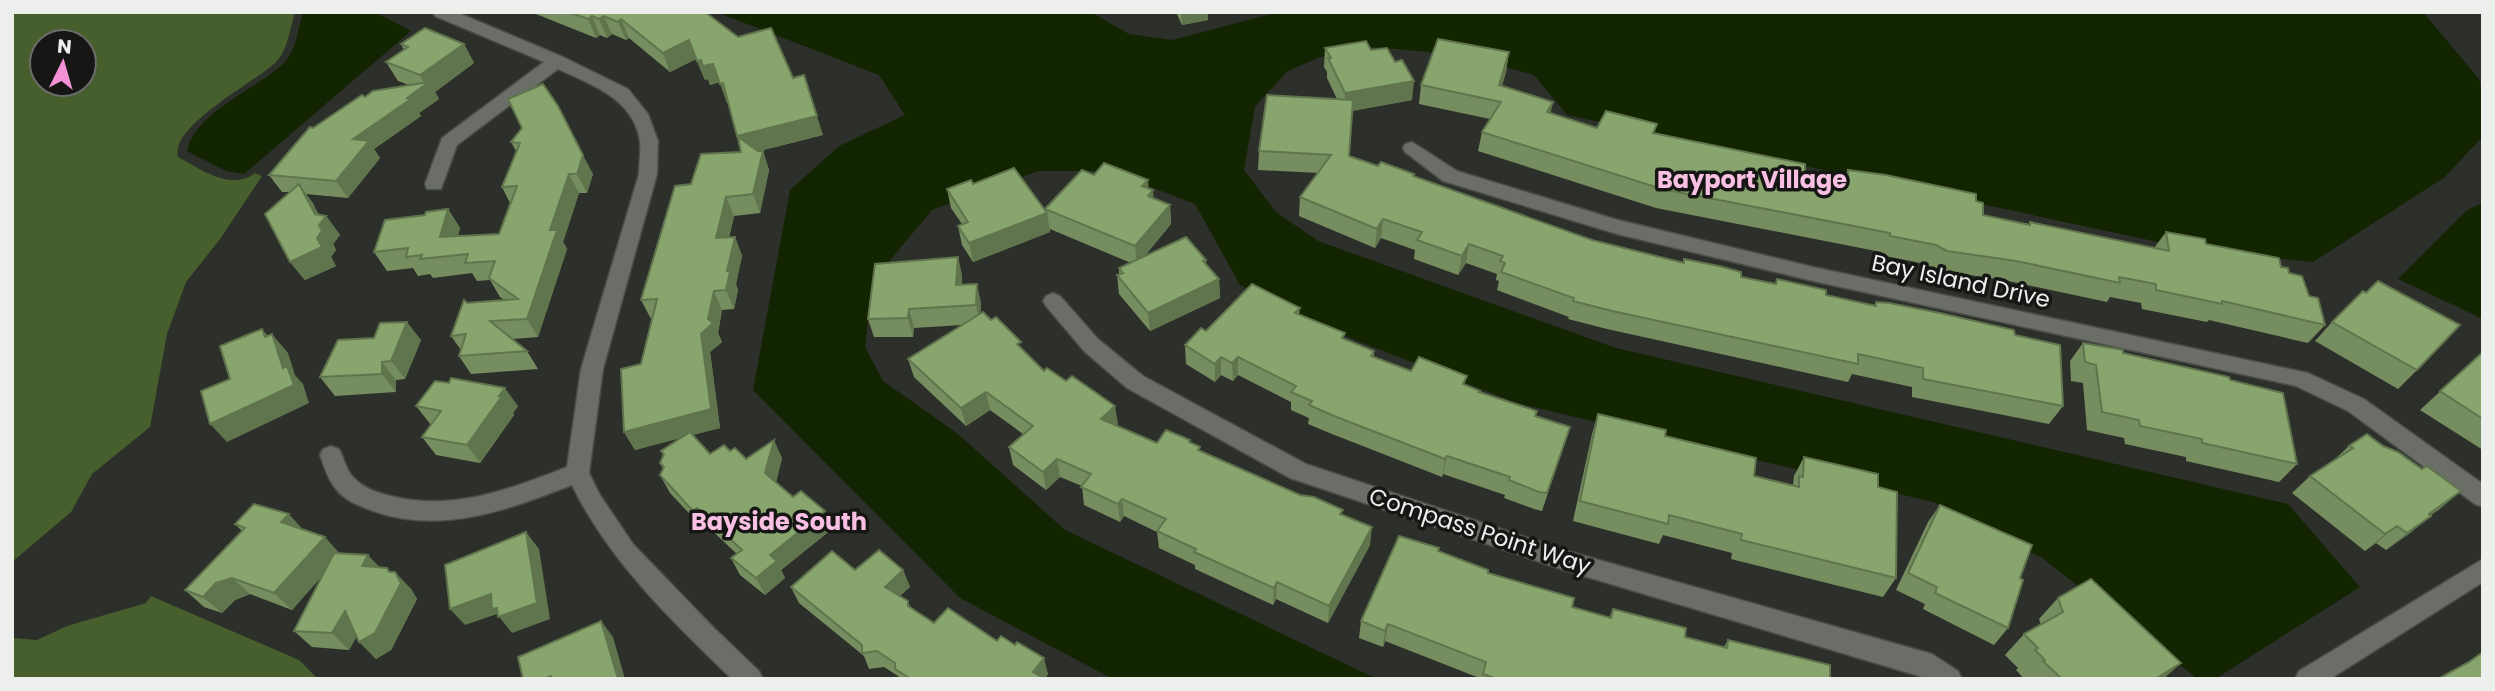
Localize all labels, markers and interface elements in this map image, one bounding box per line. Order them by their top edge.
north arrow [28,28,98,98]
text: N [56,32,73,61]
district label: Bayport Village [1657,163,1847,196]
street label: Bay Island Drive [1869,246,2053,316]
street label: Compass Point Way [1365,480,1595,582]
district label: Bayside South [691,505,867,538]

